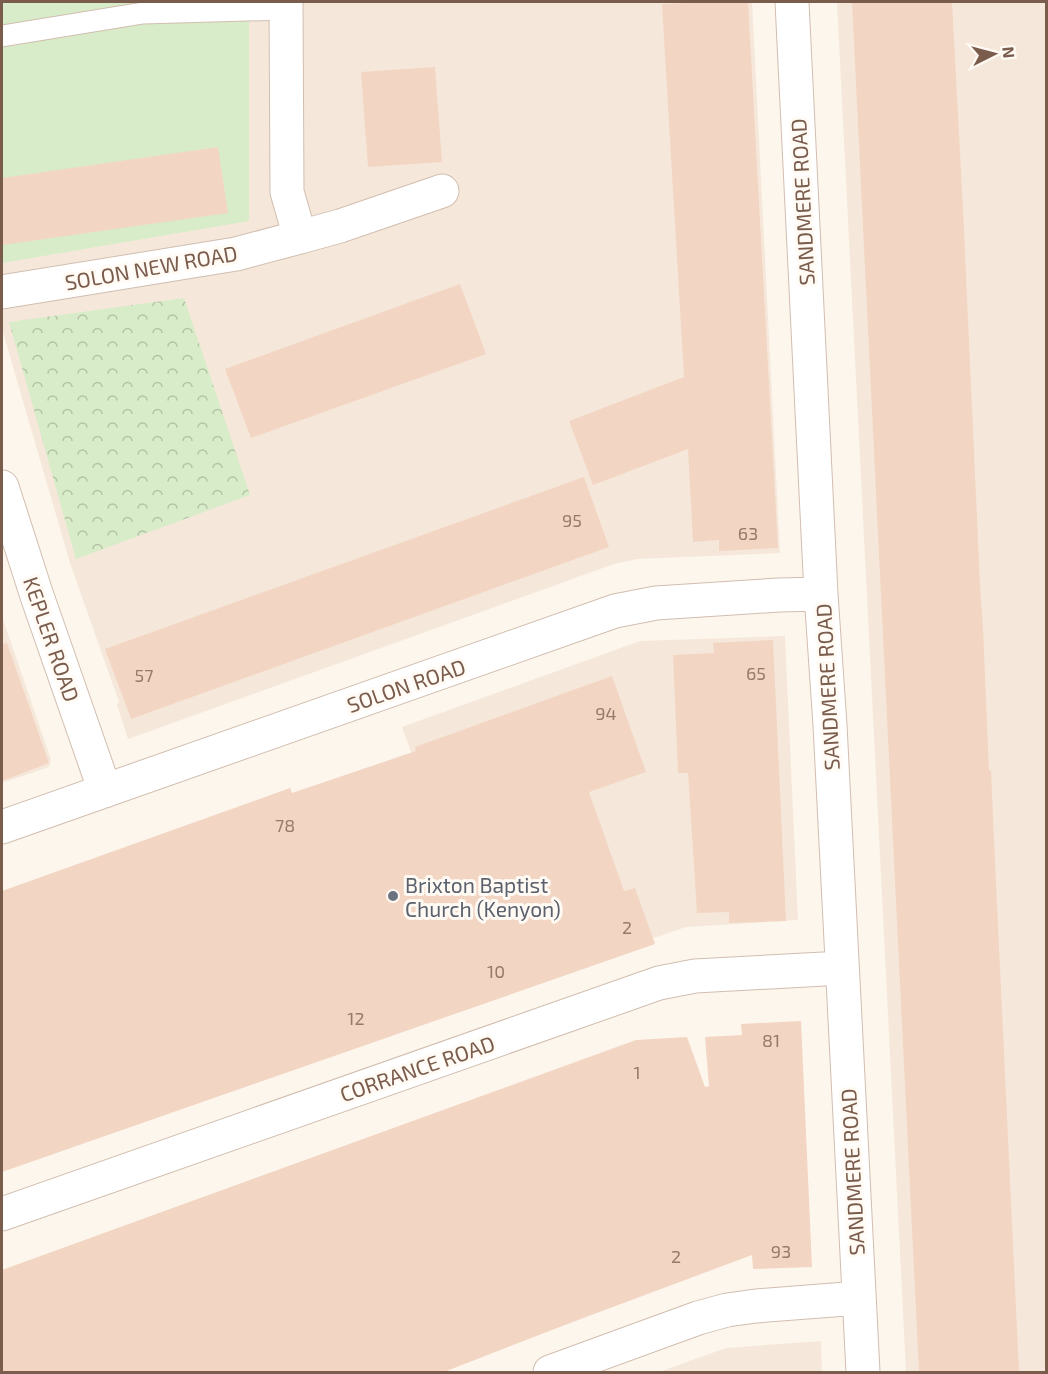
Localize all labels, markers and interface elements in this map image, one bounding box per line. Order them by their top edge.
north arrow [964,24,1024,84]
text: N [999,46,1019,59]
street label: SANDMERE ROAD [785,118,819,286]
street label: SOLON NEW ROAD [63,240,239,294]
house number: 95 [562,509,582,531]
house number: 63 [738,522,758,544]
street label: KEPLER ROAD [19,573,85,705]
street label: SANDMERE ROAD [810,603,844,771]
street label: SOLON ROAD [343,653,469,717]
house number: 65 [746,662,766,684]
house number: 57 [135,664,153,686]
house number: 94 [595,702,617,724]
house number: 78 [275,814,295,836]
place label: Brixton Baptist Church (Kenyon) [405,872,561,921]
marker: Brixton Baptist Church (Kenyon) [386,889,400,903]
house number: 2 [622,916,632,938]
house number: 10 [487,960,505,982]
house number: 12 [347,1007,365,1029]
house number: 81 [762,1029,780,1051]
street label: CORRANCE ROAD [336,1030,498,1106]
house number: 1 [633,1061,641,1083]
street label: SANDMERE ROAD [835,1088,869,1256]
house number: 93 [771,1240,791,1262]
house number: 2 [671,1245,681,1267]

